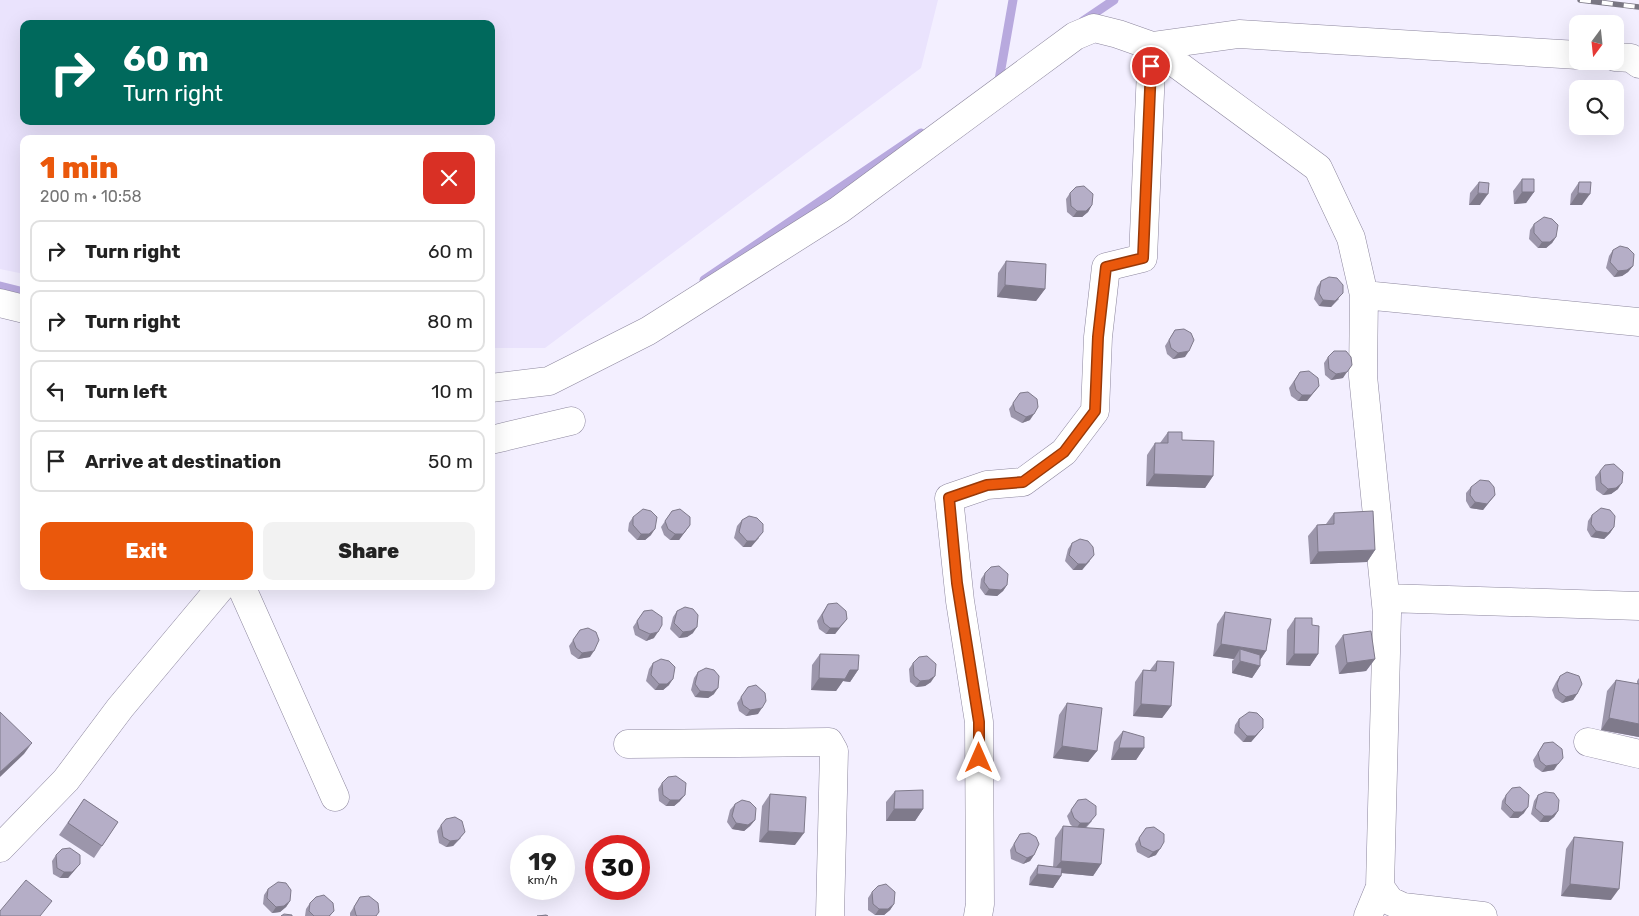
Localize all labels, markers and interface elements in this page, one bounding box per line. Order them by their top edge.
north arrow [1569,15,1624,70]
map controls [1569,15,1624,135]
text: 60 m [123,38,209,80]
icon: right [40,40,105,105]
pin [1130,45,1172,87]
icon: arrive [1137,52,1165,80]
text: Turn right [123,80,223,107]
button: search [1569,80,1624,135]
text: 1 min [40,150,118,186]
button: close [423,152,475,204]
text: 200 m · 10:58 [40,187,142,206]
icon: right [42,237,70,265]
text: Turn right [85,240,180,263]
text: 60 m [428,240,473,263]
icon: right [42,307,70,335]
text: Turn right [85,310,180,333]
text: 80 m [427,310,473,333]
icon: left [42,377,70,405]
text: Turn left [85,380,167,403]
text: 10 m [431,380,473,403]
icon: arrive [42,447,70,475]
text: Arrive at destination [85,450,281,473]
text: 50 m [428,450,473,473]
button: Exit [40,522,253,580]
button: Share [263,522,475,580]
position arrow [952,731,1004,783]
speed limit sign: 30 [585,835,650,900]
text: 19 [528,847,557,876]
text: km/h [528,873,557,887]

